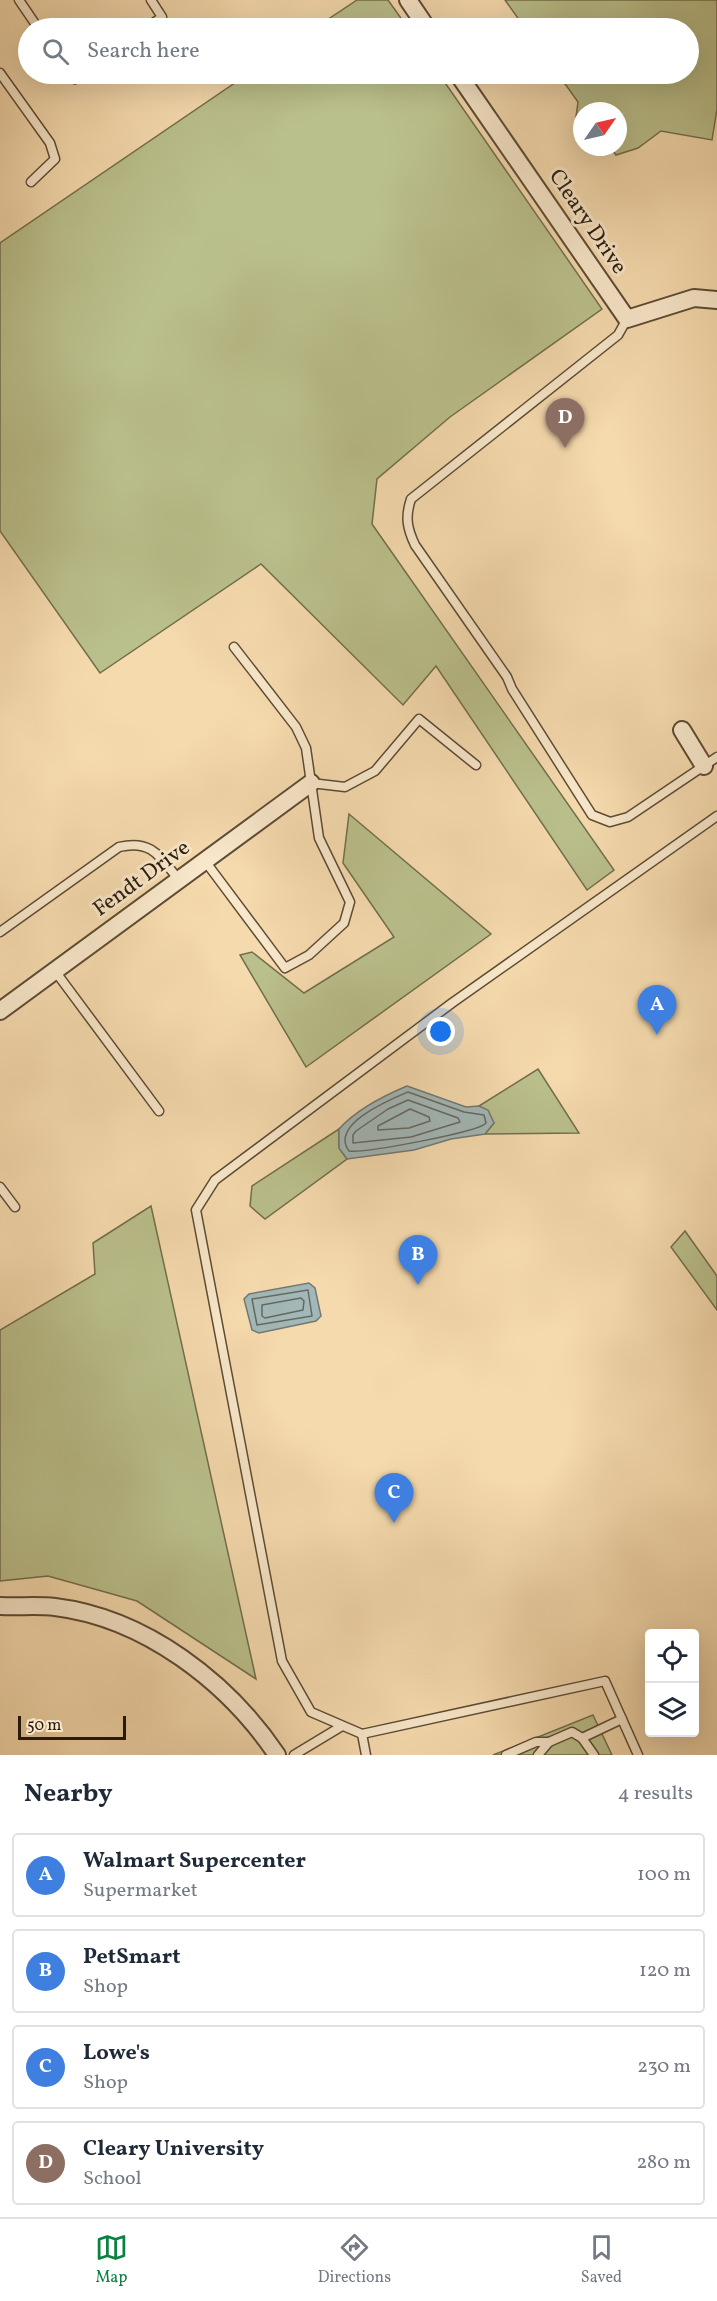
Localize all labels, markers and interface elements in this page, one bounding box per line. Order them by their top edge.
search box [18,18,699,84]
icon: search [39,35,72,68]
text: Search here [87,36,200,67]
north arrow [573,102,627,156]
street label: Cleary Drive [540,163,634,281]
pin: D [546,398,584,448]
street label: Fendt Drive [87,833,197,925]
pin: A [638,986,676,1035]
your location [426,1017,455,1046]
pin: B [398,1236,438,1285]
pin: C [374,1474,414,1523]
map controls [645,1629,699,1737]
button: locate [645,1629,699,1683]
button: layers [645,1683,699,1737]
scale bar [18,1713,126,1740]
text: 50 m [27,1715,61,1737]
text: Nearby [24,1776,113,1812]
text: 4 results [618,1780,693,1808]
text: Walmart Supercenter [83,1846,306,1877]
text: A [38,1861,53,1889]
text: 100 m [637,1861,691,1889]
text: Supermarket [83,1877,198,1905]
text: PetSmart [83,1942,180,1973]
text: B [39,1957,52,1985]
text: 120 m [639,1957,691,1985]
text: Shop [83,1973,128,2001]
text: Lowe's [83,2038,150,2069]
text: C [39,2053,52,2081]
text: 230 m [637,2053,691,2081]
text: Shop [83,2069,128,2097]
text: Cleary University [83,2134,264,2165]
text: D [38,2149,53,2177]
text: 280 m [636,2149,691,2177]
text: School [83,2165,141,2193]
tab: Map [95,2231,128,2289]
tab: Directions [318,2231,391,2289]
tab: Saved [581,2231,622,2289]

